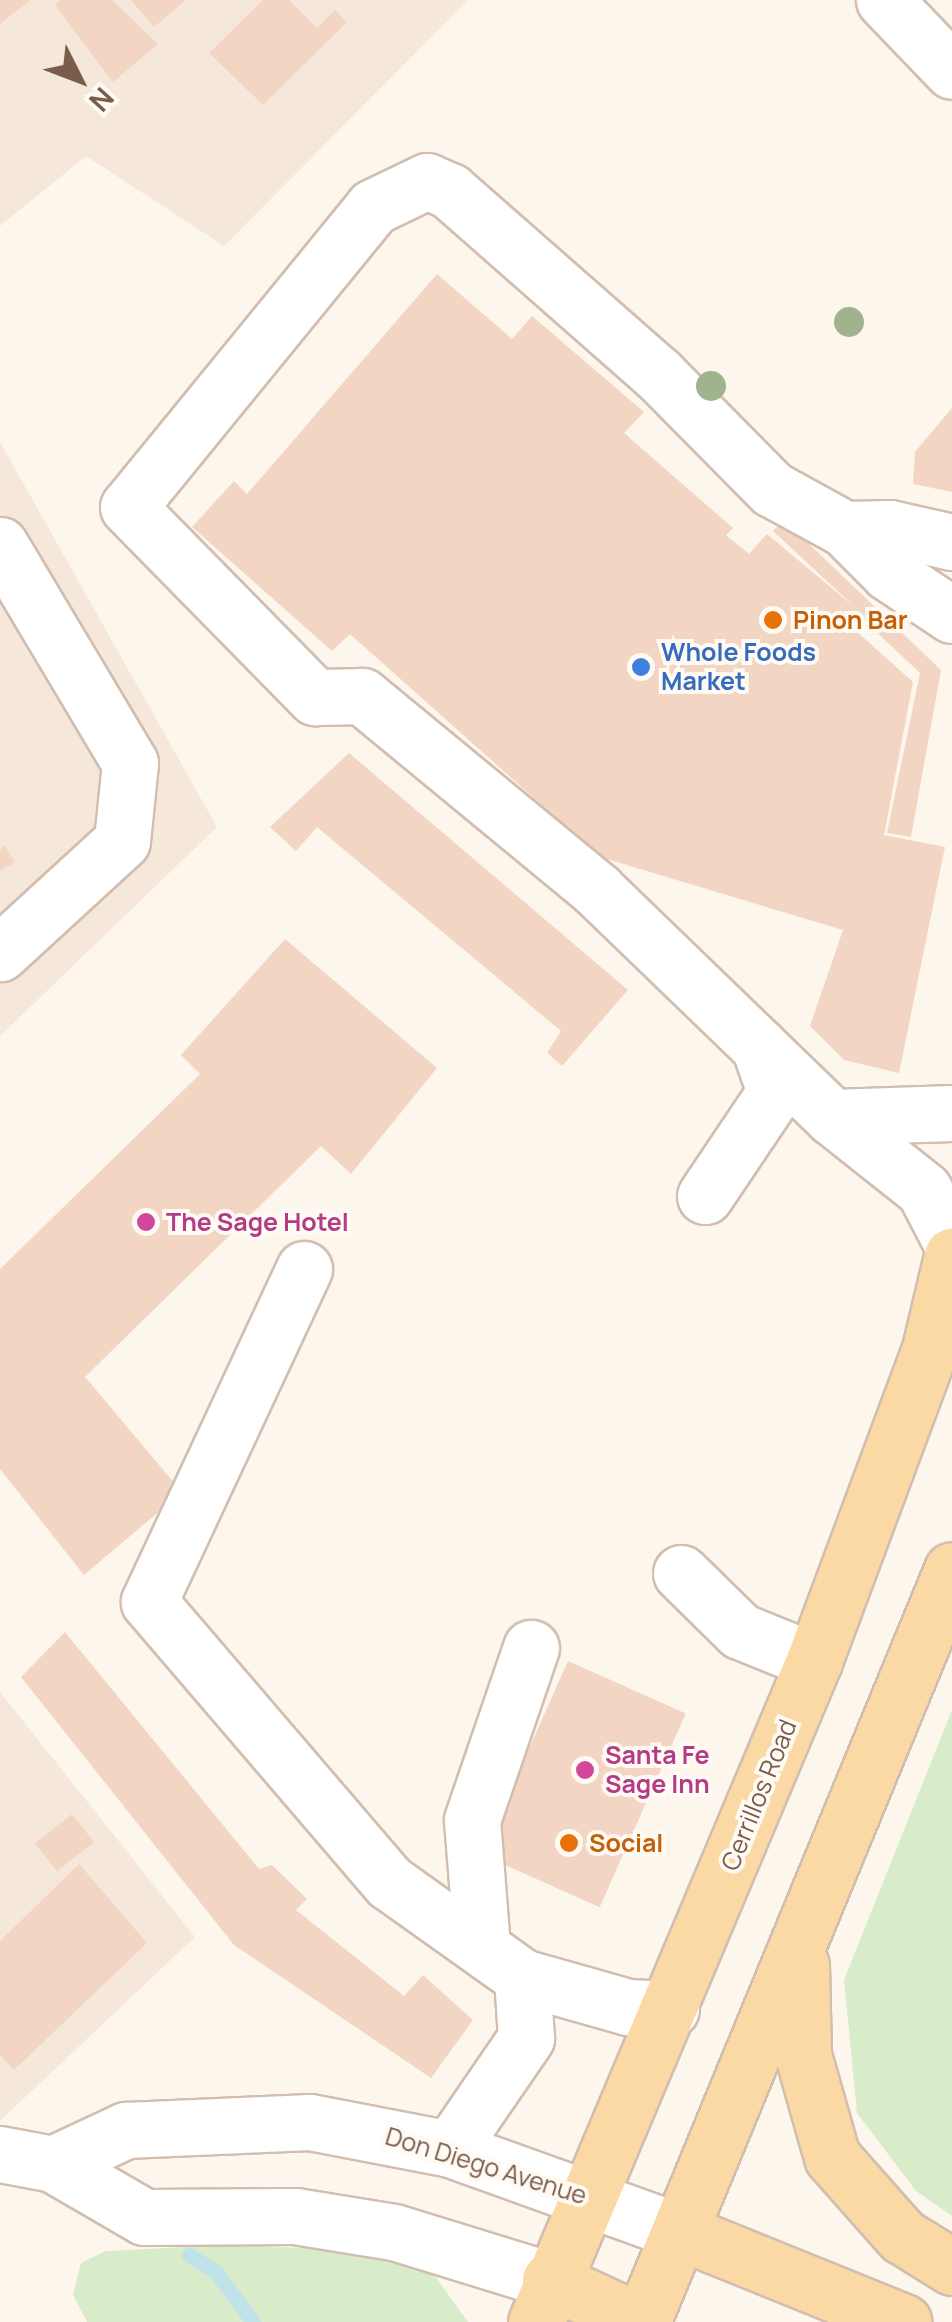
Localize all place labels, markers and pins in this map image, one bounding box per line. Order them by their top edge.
place label: Pinon Bar [793,605,908,635]
marker: Pinon Bar [762,609,784,631]
place label: Whole Foods Market [661,638,816,697]
marker: Whole Foods Market [630,656,652,678]
place label: The Sage Hotel [166,1207,349,1237]
marker: The Sage Hotel [135,1211,157,1233]
place label: Santa Fe Sage Inn [605,1741,710,1800]
marker: Santa Fe Sage Inn [574,1759,596,1781]
place label: Social [589,1828,663,1858]
marker: Social [558,1832,580,1854]

